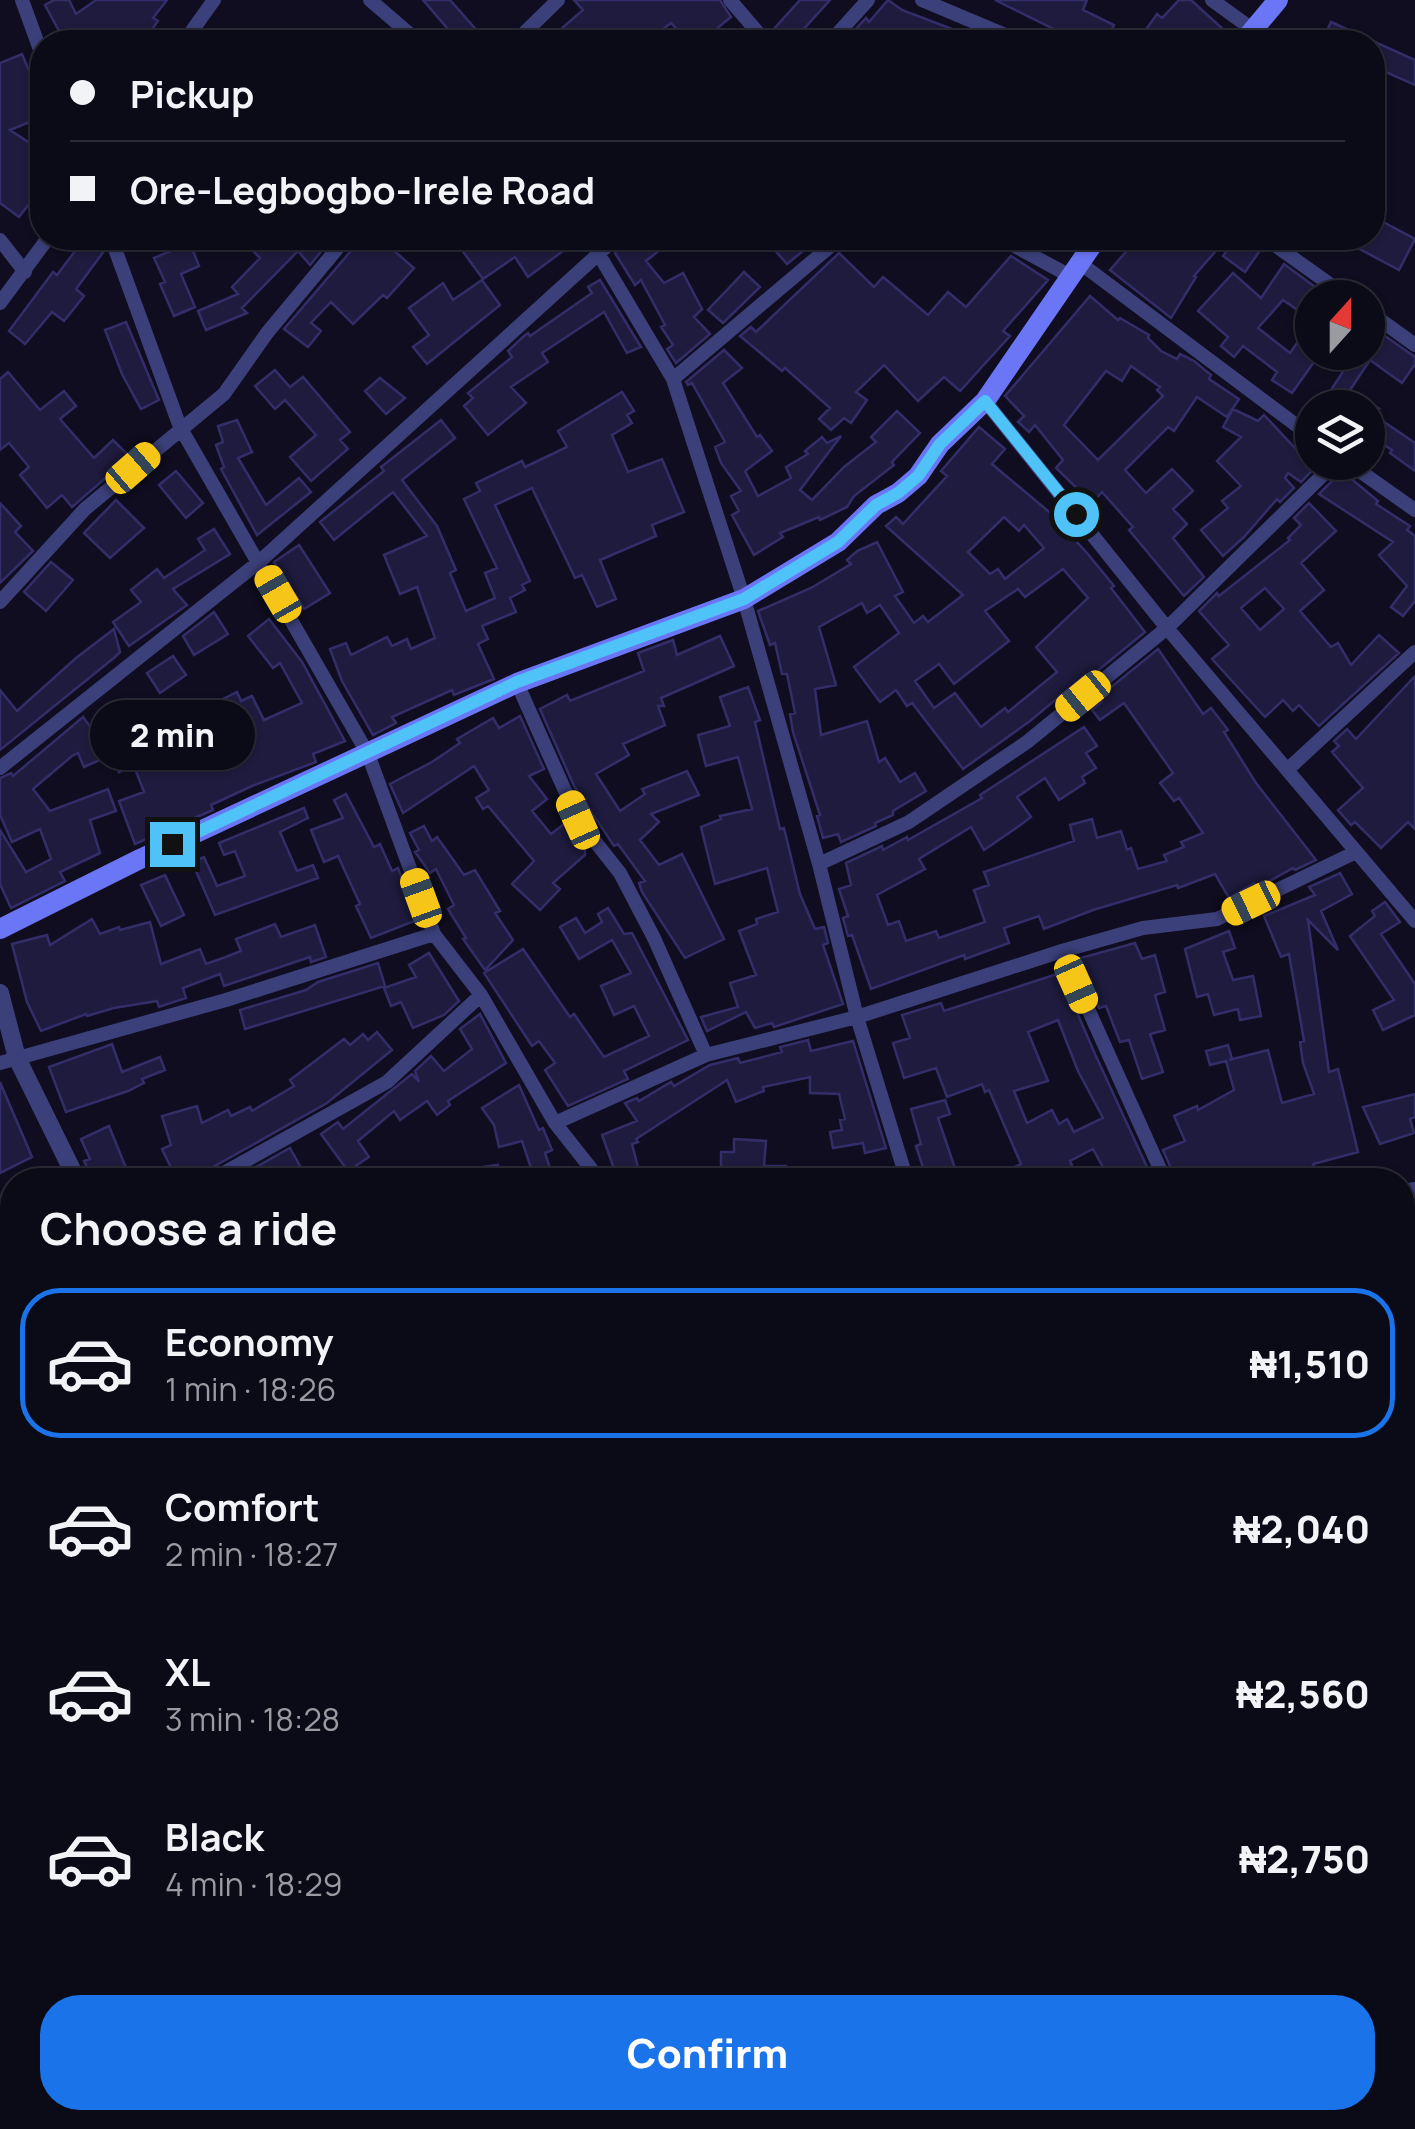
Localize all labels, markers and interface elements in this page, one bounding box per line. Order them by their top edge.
text: Pickup [130,67,254,119]
text: Ore-Legbogbo-Irele Road [130,163,595,215]
north arrow [1295,280,1385,370]
map controls [1295,280,1385,480]
button: layers [1295,390,1385,480]
car [101,437,165,499]
route start [1054,492,1099,537]
car [250,561,306,627]
car [1050,665,1116,727]
callout: 2 min [90,699,254,769]
text: 2 min [130,713,215,757]
car [552,786,604,854]
route end [150,822,195,867]
car [397,865,445,931]
car [1217,876,1285,930]
car [1050,950,1102,1018]
text: Choose a ride [40,1197,337,1259]
text: Economy [165,1315,334,1367]
icon: car [45,1318,135,1408]
text: ₦1,510 [1250,1337,1370,1389]
text: 1 min · 18:26 [165,1367,336,1411]
text: Comfort [165,1480,319,1532]
icon: car [45,1483,135,1573]
text: ₦2,040 [1233,1502,1370,1554]
text: 2 min · 18:27 [165,1532,338,1576]
text: XL [165,1645,210,1697]
icon: car [45,1648,135,1738]
text: ₦2,560 [1236,1667,1370,1719]
text: 3 min · 18:28 [165,1697,340,1741]
text: Black [165,1810,264,1862]
icon: car [45,1813,135,1903]
text: ₦2,750 [1239,1832,1370,1884]
text: 4 min · 18:29 [165,1862,343,1906]
button: Confirm [40,1995,1375,2110]

